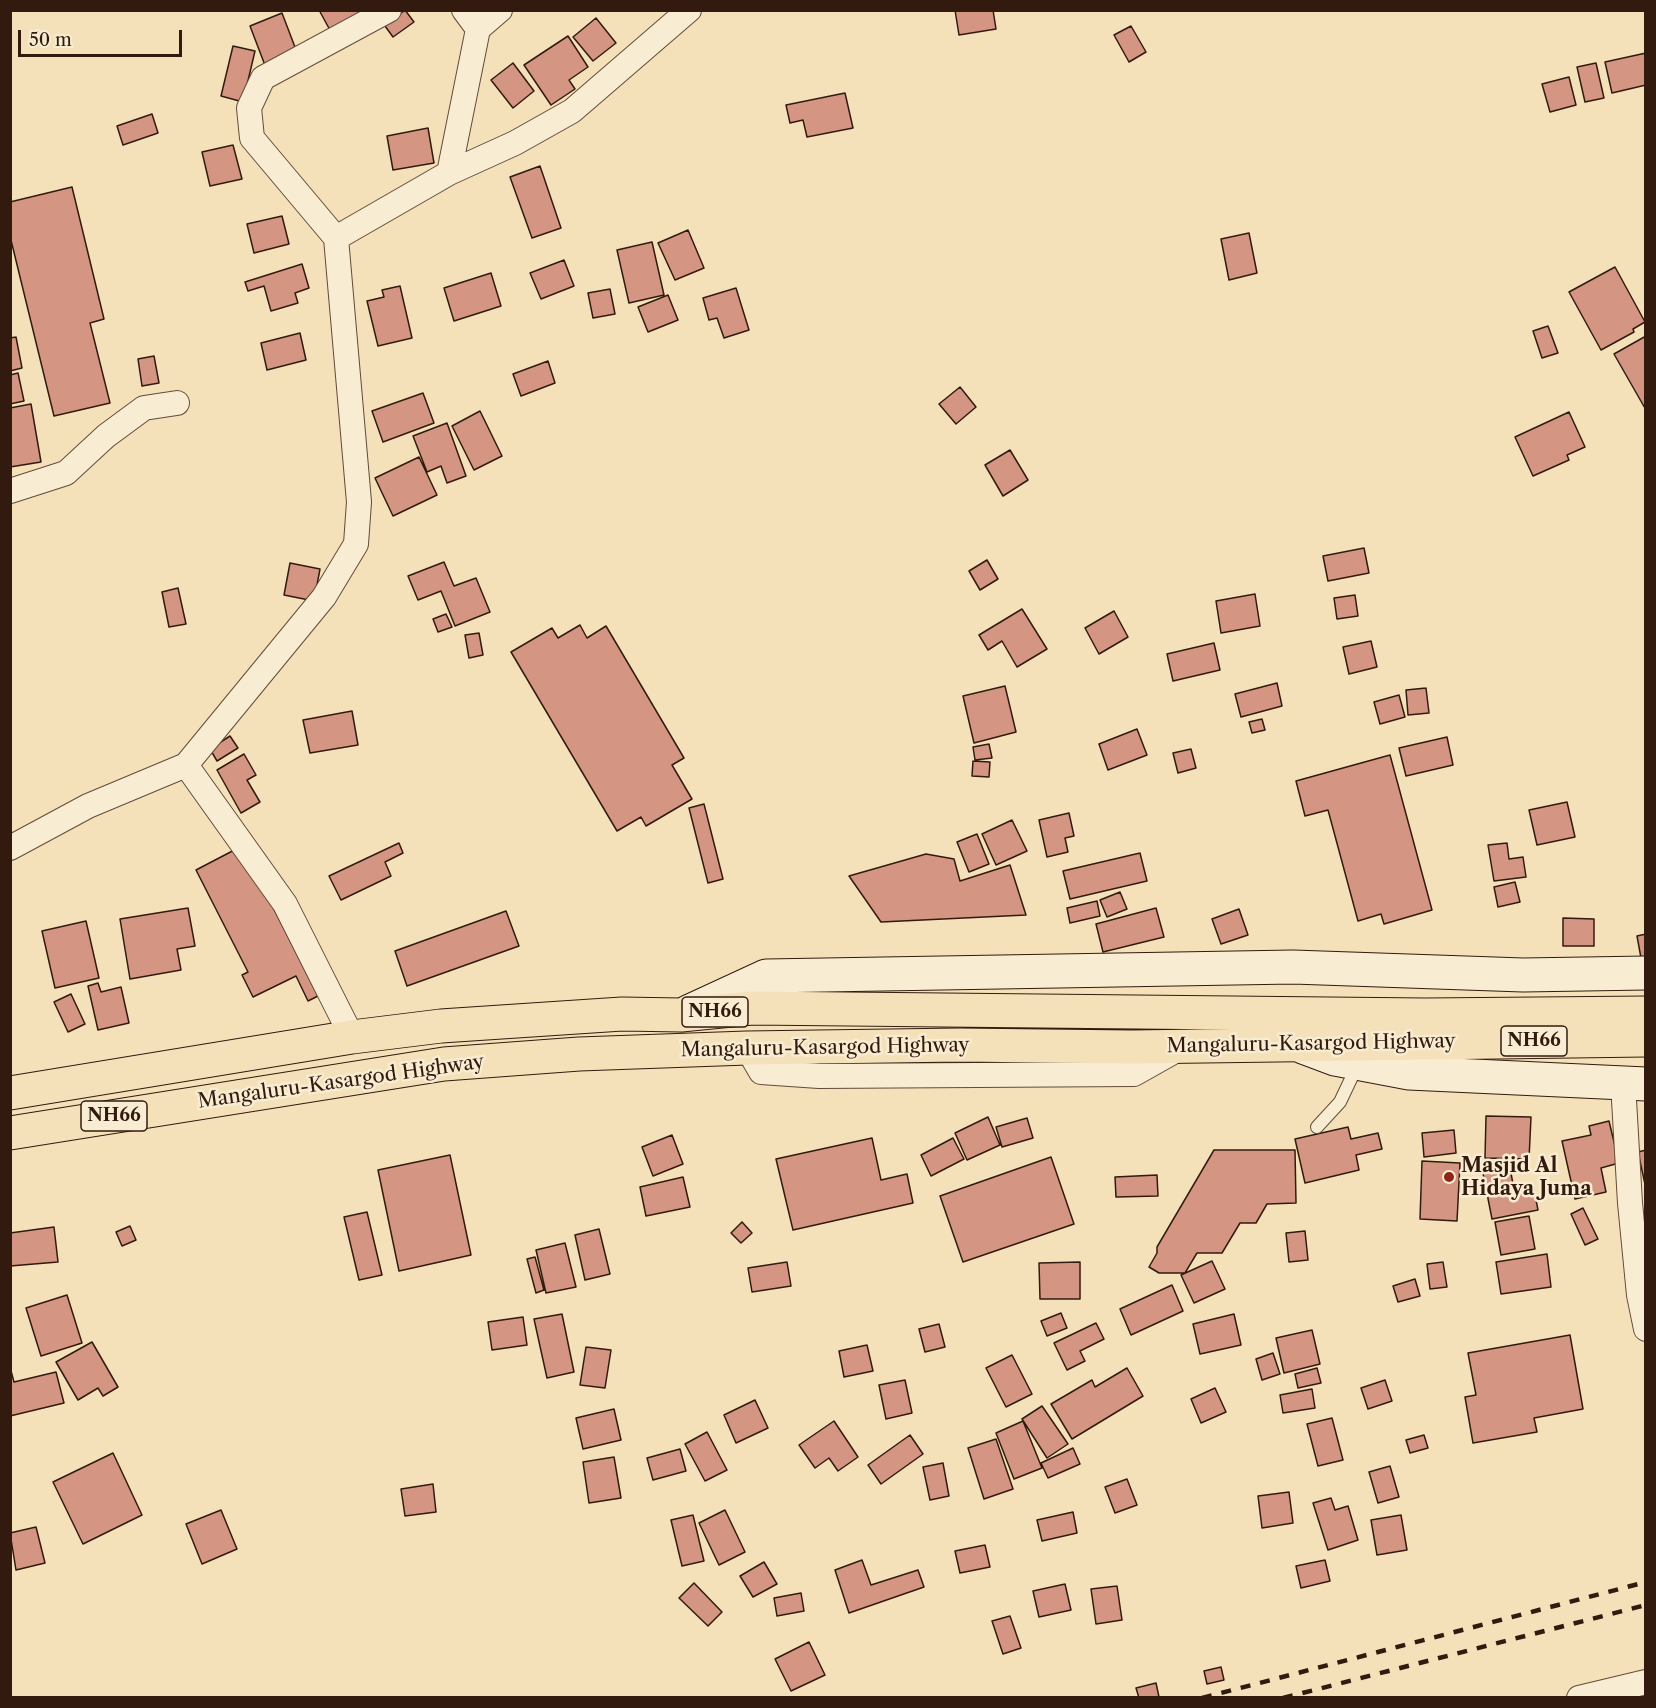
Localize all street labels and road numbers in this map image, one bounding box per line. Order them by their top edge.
road number: NH66 [682,997,748,1027]
road number: NH66 [1501,1026,1567,1056]
street label: Mangaluru-Kasargod Highway [1166,1029,1456,1059]
street label: Mangaluru-Kasargod Highway [680,1033,970,1063]
street label: Mangaluru-Kasargod Highway [196,1050,486,1114]
road number: NH66 [81,1101,147,1131]

